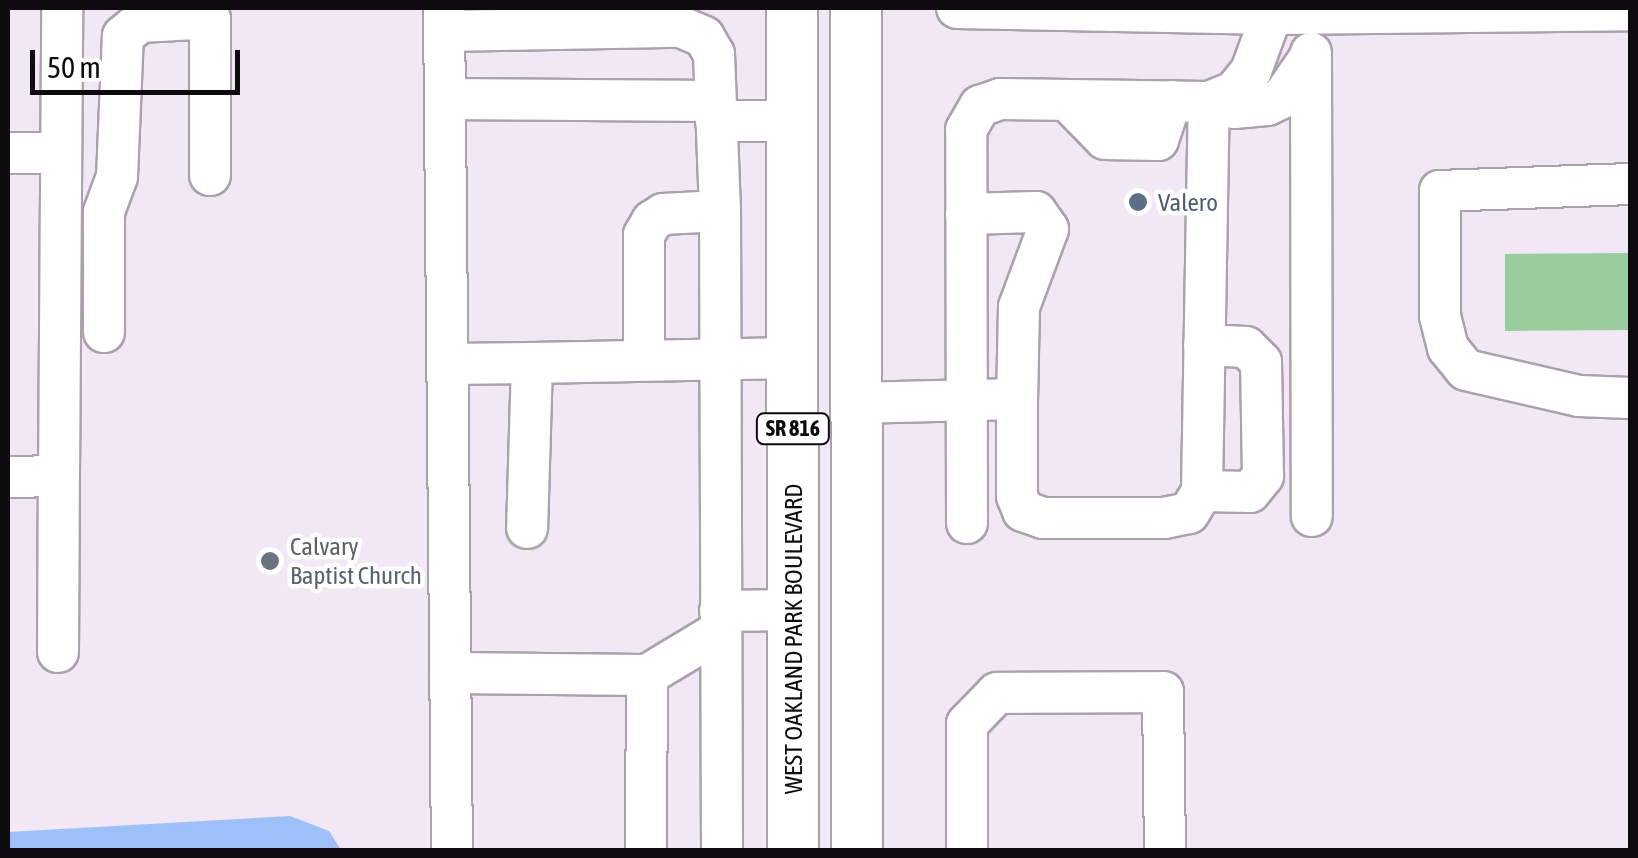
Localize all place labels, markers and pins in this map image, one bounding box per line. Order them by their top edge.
place label: Valero [1158,187,1218,217]
marker: Valero [1127,191,1149,213]
place label: Calvary Baptist Church [290,532,422,591]
marker: Calvary Baptist Church [259,550,281,572]

